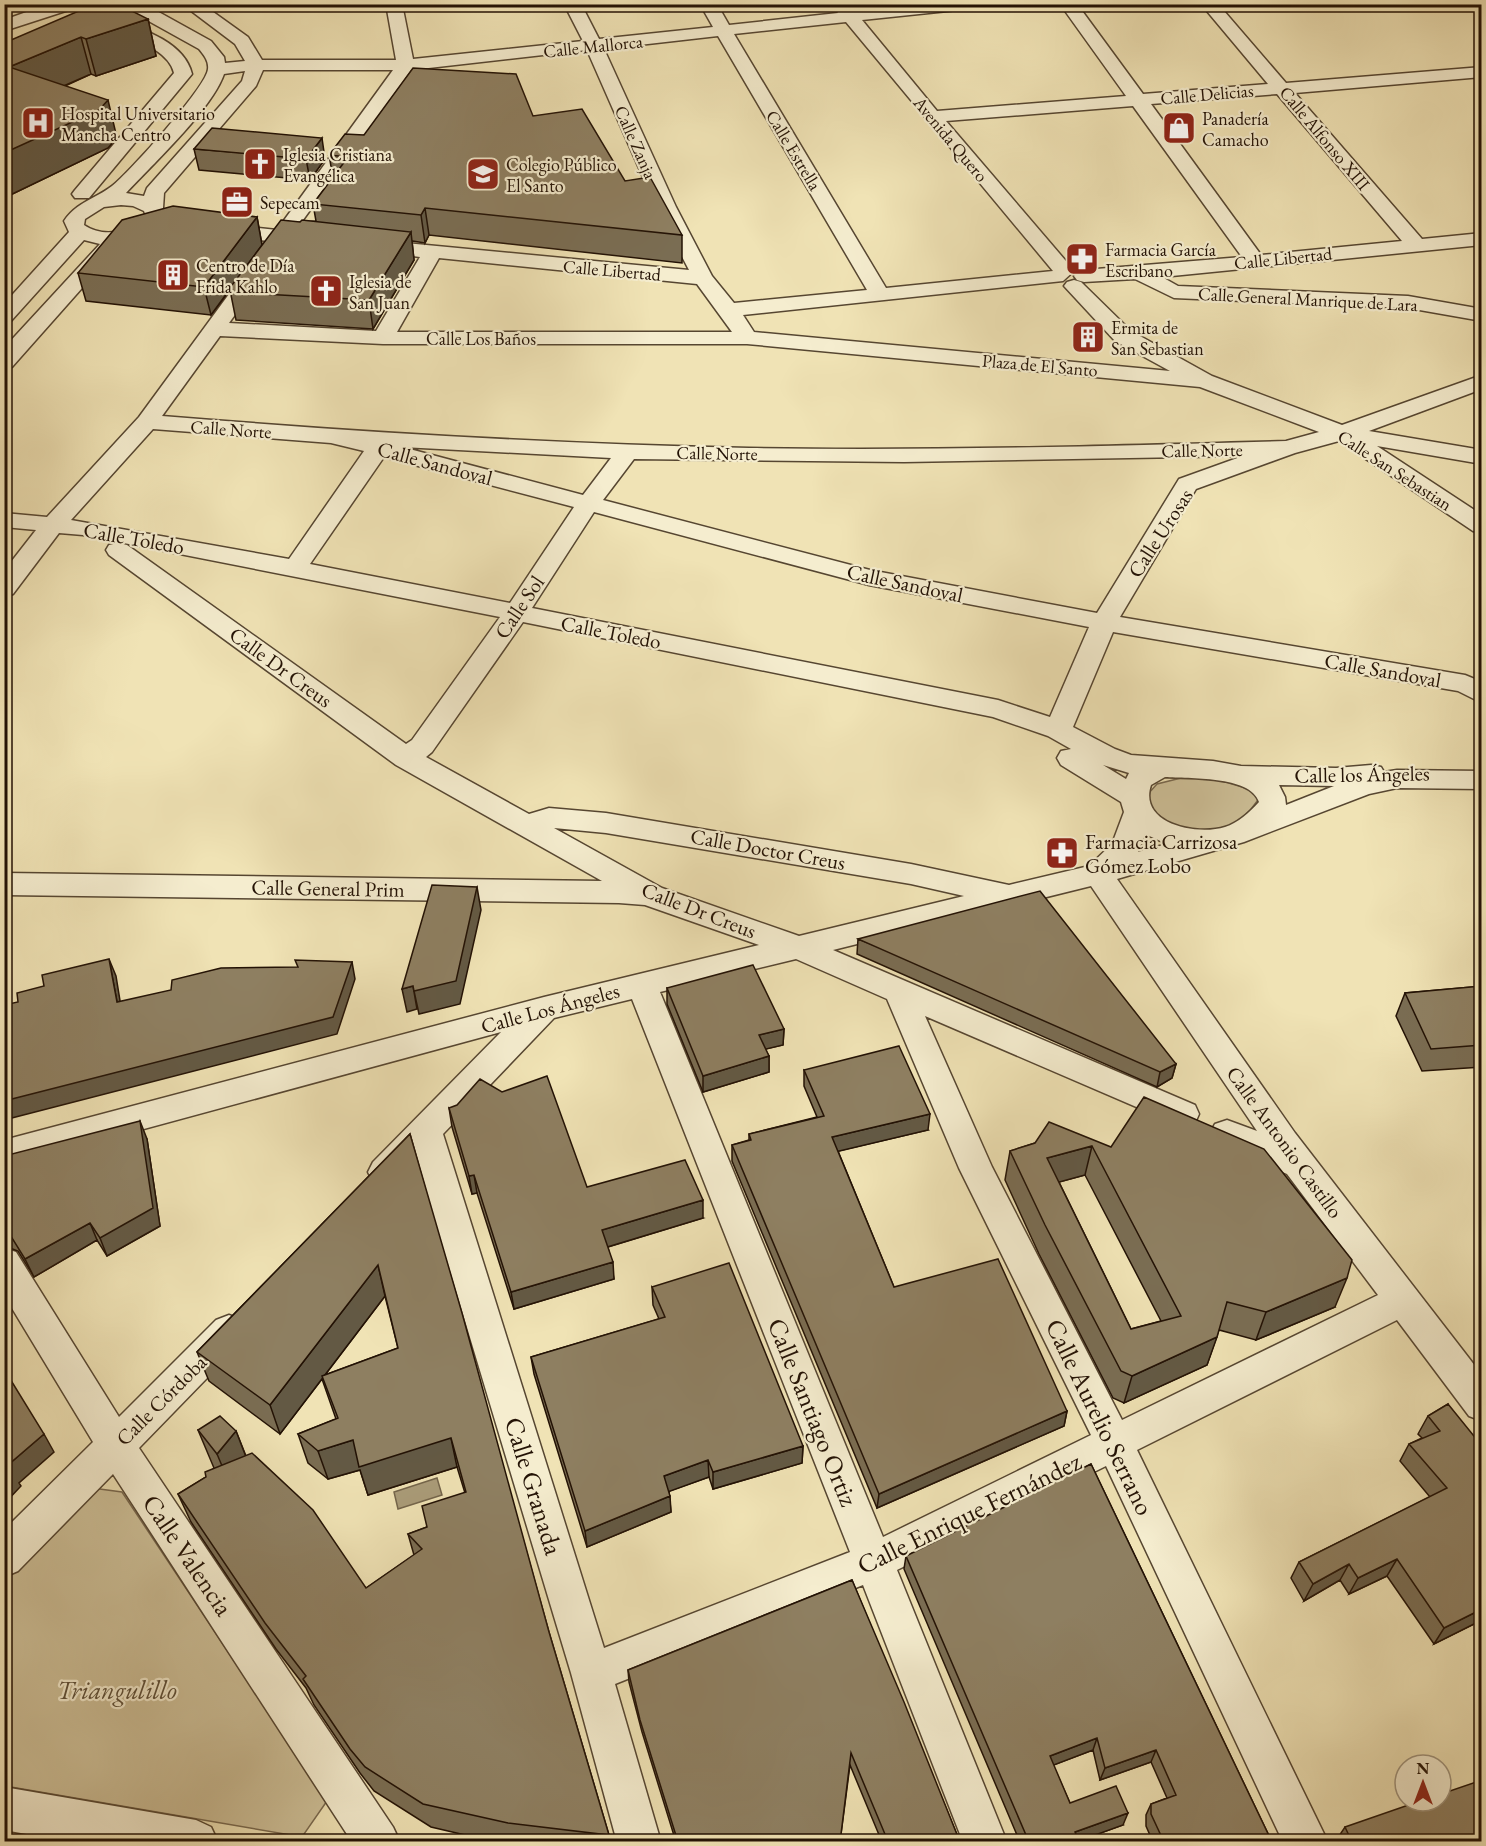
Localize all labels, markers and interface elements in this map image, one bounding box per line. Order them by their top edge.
street label: Calle Mallorca [542,29,645,63]
street label: Calle Delicias [1160,78,1255,110]
street label: Calle Alfonso XIII [1275,81,1375,195]
street label: Avenida Quero [908,91,993,187]
place label: Hospital Universitario Mancha Centro [61,102,215,146]
street label: Calle Zanja [610,102,663,183]
hospital icon: Hospital Universitario Mancha Centro [20,105,56,141]
street label: Calle Estrella [761,106,827,195]
place label: Panadería Camacho [1202,107,1269,151]
shop icon: Panadería Camacho [1161,110,1197,146]
place label: Iglesia Cristiana Evangélica [283,143,393,187]
church icon: Iglesia Cristiana Evangélica [242,146,278,182]
place label: Colegio Público El Santo [506,153,617,197]
school or university icon: Colegio Público El Santo [465,156,501,192]
office icon: Sepecam [219,184,255,220]
place label: Sepecam [260,191,320,214]
place label: Farmacia García Escribano [1105,238,1217,282]
pharmacy icon: Farmacia García Escribano [1064,241,1100,277]
street label: Calle Libertad [1233,241,1334,275]
place label: Centro de Día Frida Kahlo [196,254,295,298]
street label: Calle Libertad [562,254,663,286]
building icon: Centro de Día Frida Kahlo [155,257,191,293]
place label: Iglesia de San Juan [349,270,411,314]
church icon: Iglesia de San Juan [308,273,344,309]
street label: Calle General Manrique de Lara [1198,282,1419,316]
place label: Ermita de San Sebastian [1111,316,1204,360]
building icon: Ermita de San Sebastian [1070,319,1106,355]
street label: Calle Los Baños [426,327,536,350]
street label: Plaza de El Santo [981,348,1099,382]
street label: Calle Norte [190,415,272,443]
street label: Calle San Sebastian [1333,424,1457,516]
street label: Calle Sandoval [375,435,495,491]
street label: Calle Norte [1161,438,1243,462]
street label: Calle Norte [676,441,758,465]
street label: Calle Urosas [1121,483,1199,583]
street label: Calle Toledo [82,516,186,560]
street label: Calle Sandoval [844,558,966,608]
street label: Calle Sol [488,570,550,644]
street label: Calle Toledo [558,609,664,655]
street label: Calle Dr Creus [224,621,338,714]
street label: Calle Sandoval [1323,646,1443,694]
street label: Calle los Ángeles [1294,759,1430,789]
street label: Calle Doctor Creus [688,822,848,876]
place label: Farmacia Carrizosa Gómez Lobo [1085,828,1238,879]
pharmacy icon: Farmacia Carrizosa Gómez Lobo [1044,835,1080,871]
street label: Calle General Prim [251,873,405,903]
street label: Calle Dr Creus [638,876,760,944]
street label: Calle Los Ángeles [478,976,622,1039]
street label: Calle Antonio Castillo [1221,1061,1349,1223]
street label: Calle Santiago Ortiz [760,1313,866,1511]
street label: Calle Aurelio Serrano [1038,1313,1162,1521]
street label: Calle Córdoba [110,1348,213,1451]
street label: Calle Granada [497,1413,571,1560]
street label: Calle Enrique Fernández [851,1444,1087,1582]
street label: Calle Valencia [135,1488,241,1623]
park label: Triangulillo [57,1673,177,1707]
north arrow [1393,1753,1453,1813]
text: N [1417,1758,1430,1779]

